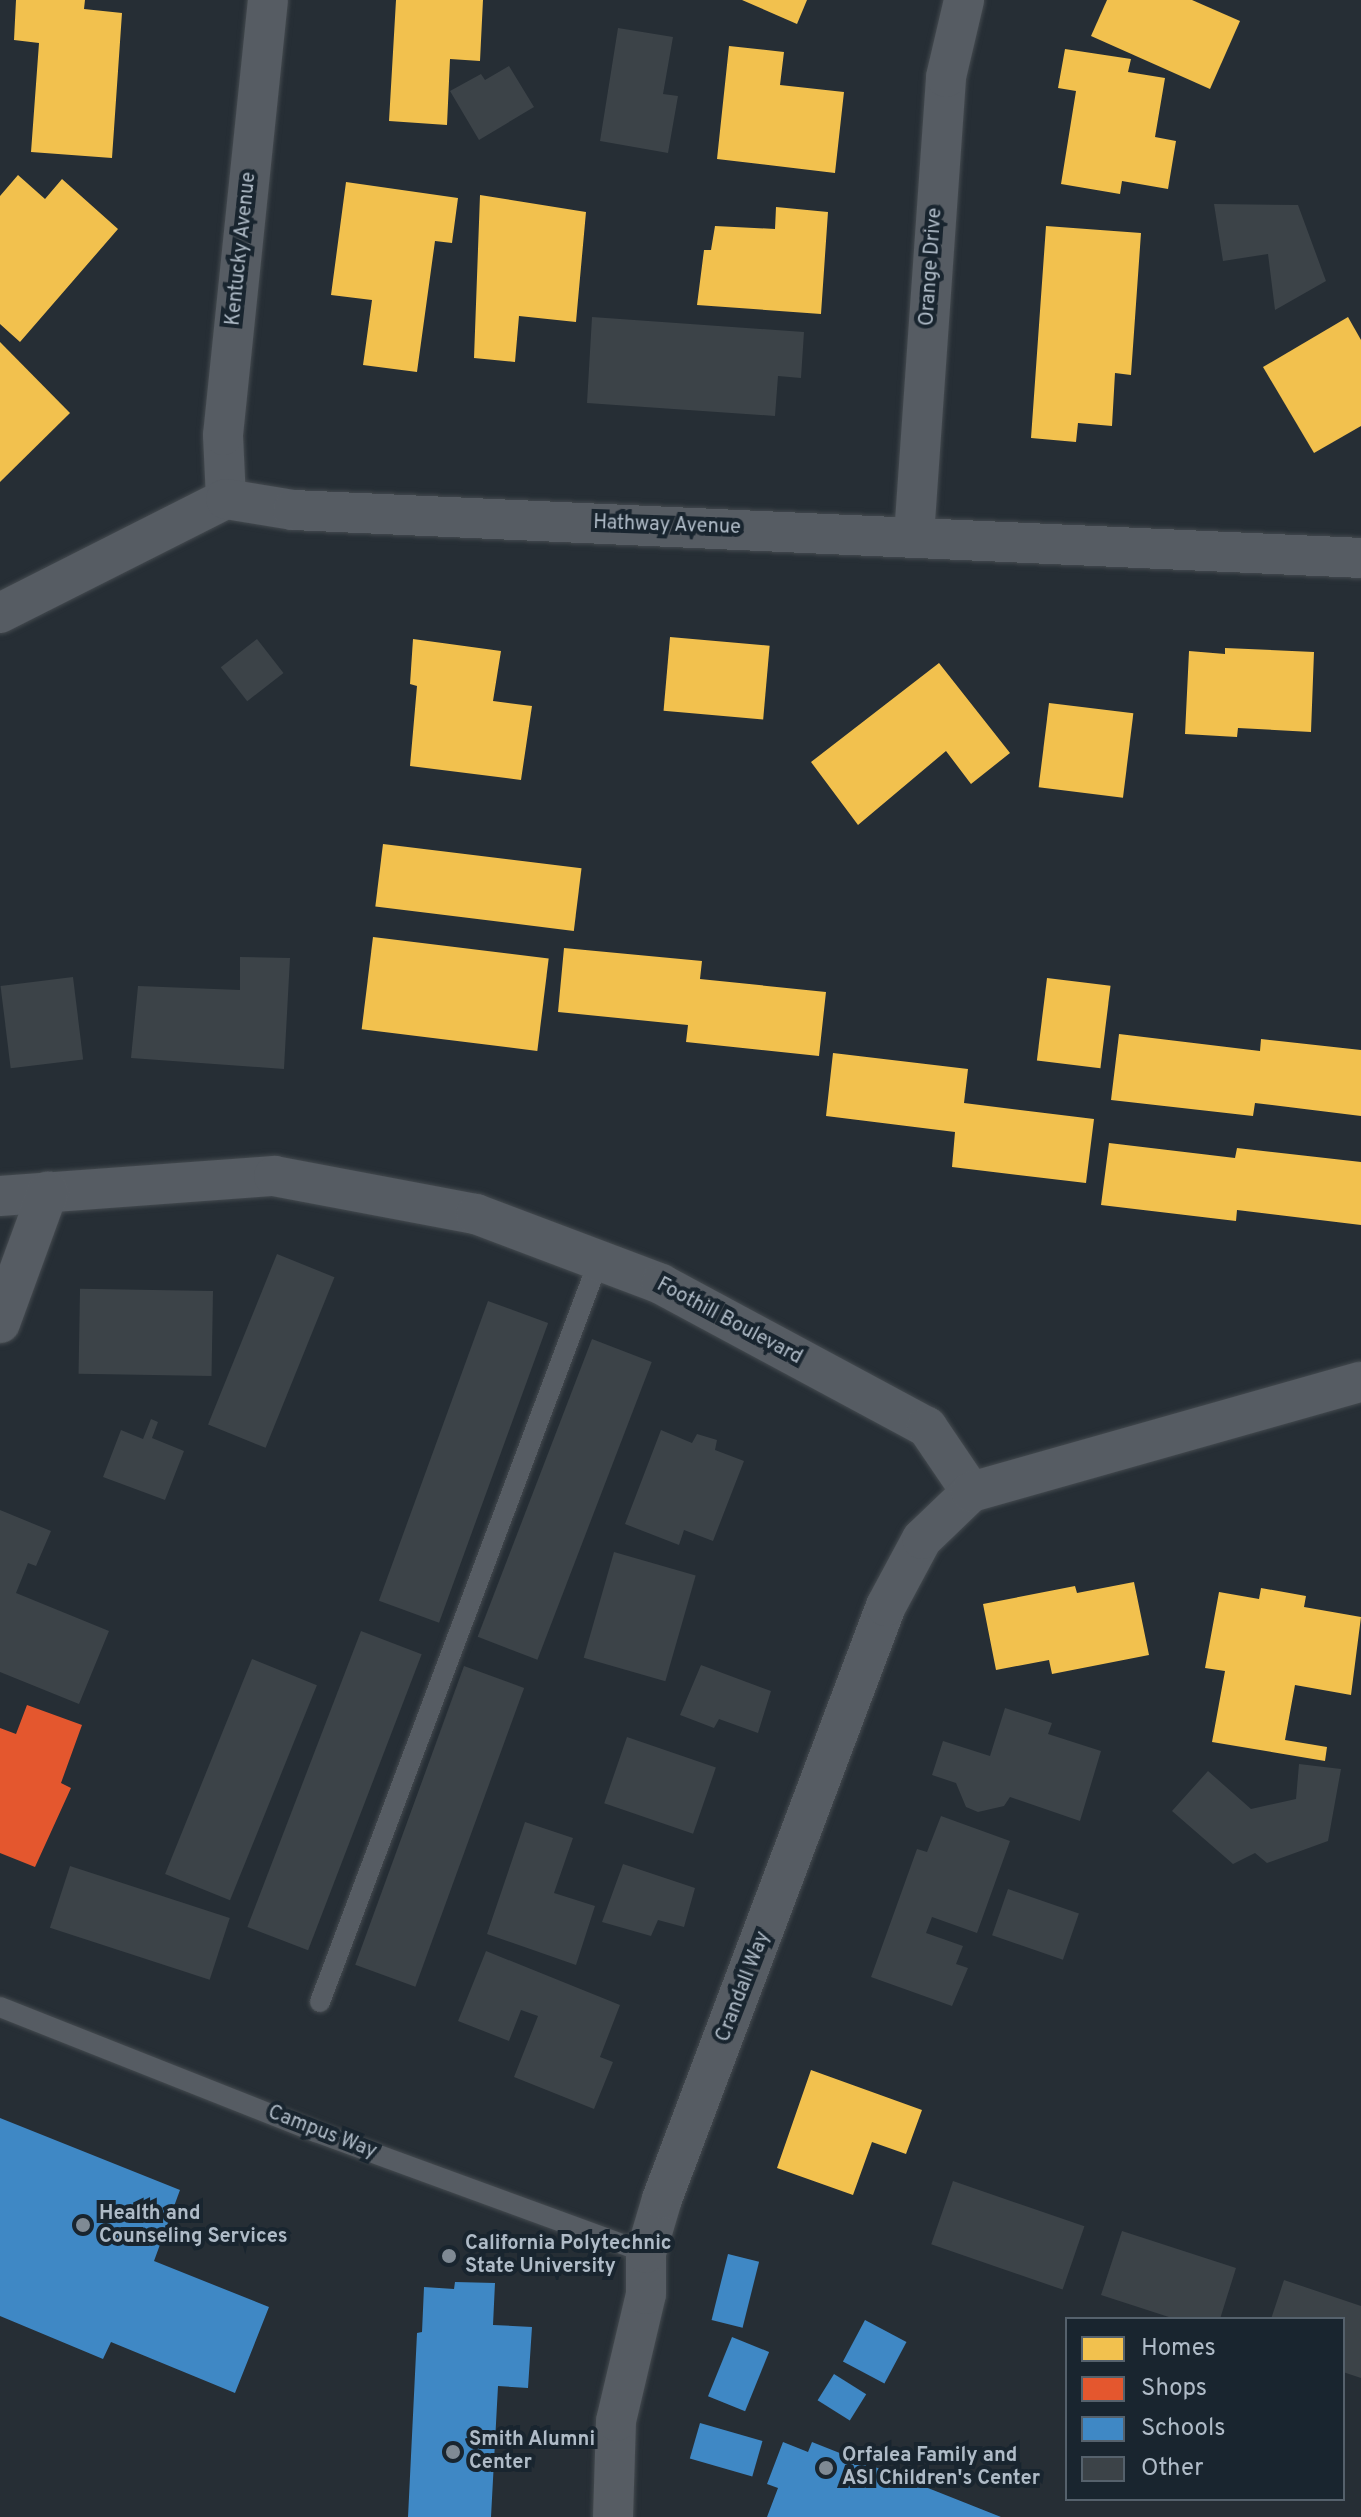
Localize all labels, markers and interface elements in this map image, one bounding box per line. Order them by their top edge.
street label: Kentucky Avenue [222,171,262,327]
street label: Orange Drive [916,207,948,327]
street label: Hathway Avenue [592,511,742,541]
street label: Foothill Boulevard [652,1274,806,1370]
street label: Crandall Way [712,1928,776,2046]
street label: Campus Way [264,2101,380,2165]
place label: Health and Counseling Services [99,2202,288,2249]
marker: Health and Counseling Services [74,2216,92,2234]
place label: California Polytechnic State University [465,2232,672,2279]
marker: California Polytechnic State University [440,2247,458,2265]
legend [1065,2317,1345,2501]
text: Homes [1141,2334,1216,2364]
text: Shops [1141,2374,1207,2404]
text: Schools [1141,2414,1226,2444]
place label: Smith Alumni Center [469,2428,596,2475]
marker: Smith Alumni Center [444,2443,462,2461]
place label: Orfalea Family and ASI Children's Center [842,2444,1040,2491]
text: Other [1141,2454,1203,2484]
marker: Orfalea Family and ASI Children's Center [817,2459,835,2477]

